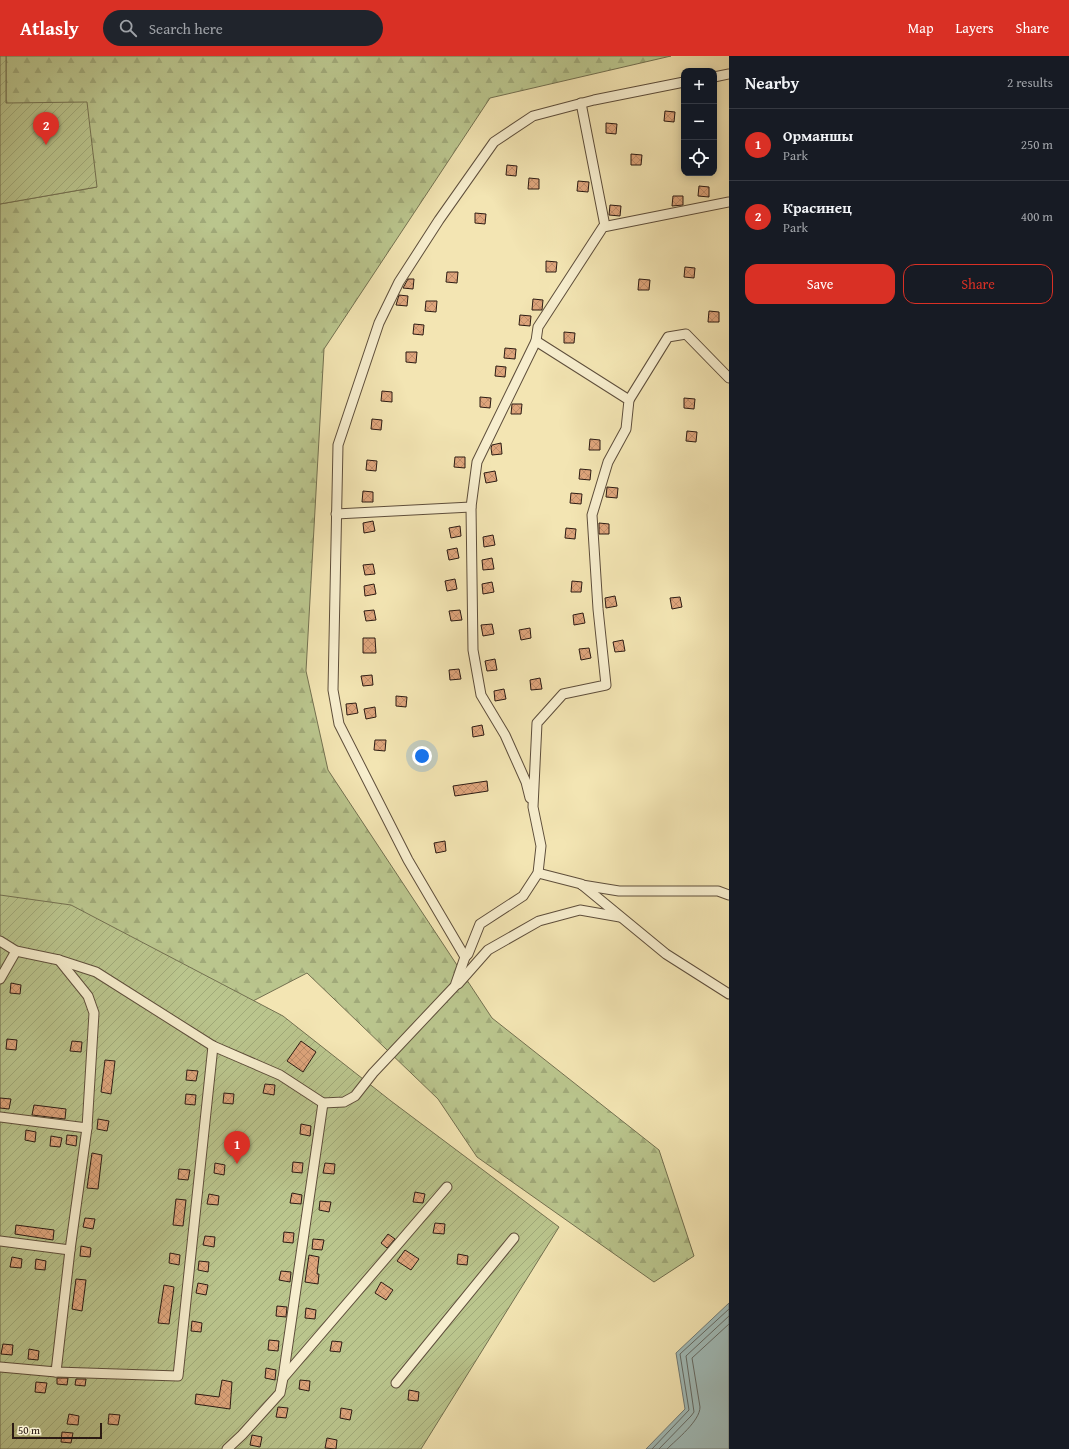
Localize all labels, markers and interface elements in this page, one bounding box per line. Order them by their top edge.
search box [103,10,383,46]
text: Atlasly [20,14,79,42]
icon: search [117,17,139,39]
text: Search here [149,18,223,39]
text: Map [908,18,934,38]
text: Layers [956,18,994,38]
text: Share [1016,18,1049,38]
map controls [681,68,717,176]
button: + [681,68,717,104]
text: Nearby [745,70,799,95]
text: 2 results [1007,73,1053,92]
button: − [681,104,717,140]
pin: 2 [33,112,59,145]
text: Орманшы [783,125,853,146]
text: 1 [755,135,761,154]
text: 250 m [1021,135,1053,154]
button: locate [681,140,717,176]
text: Park [783,146,808,165]
text: Красинец [783,197,852,218]
text: 2 [755,207,761,226]
text: 400 m [1021,207,1053,226]
text: Park [783,218,808,237]
button: Save [745,264,895,304]
button: Share [903,264,1053,304]
your location [412,746,432,766]
pin: 1 [224,1131,250,1164]
scale bar [12,1421,102,1440]
text: 50 m [18,1422,40,1438]

